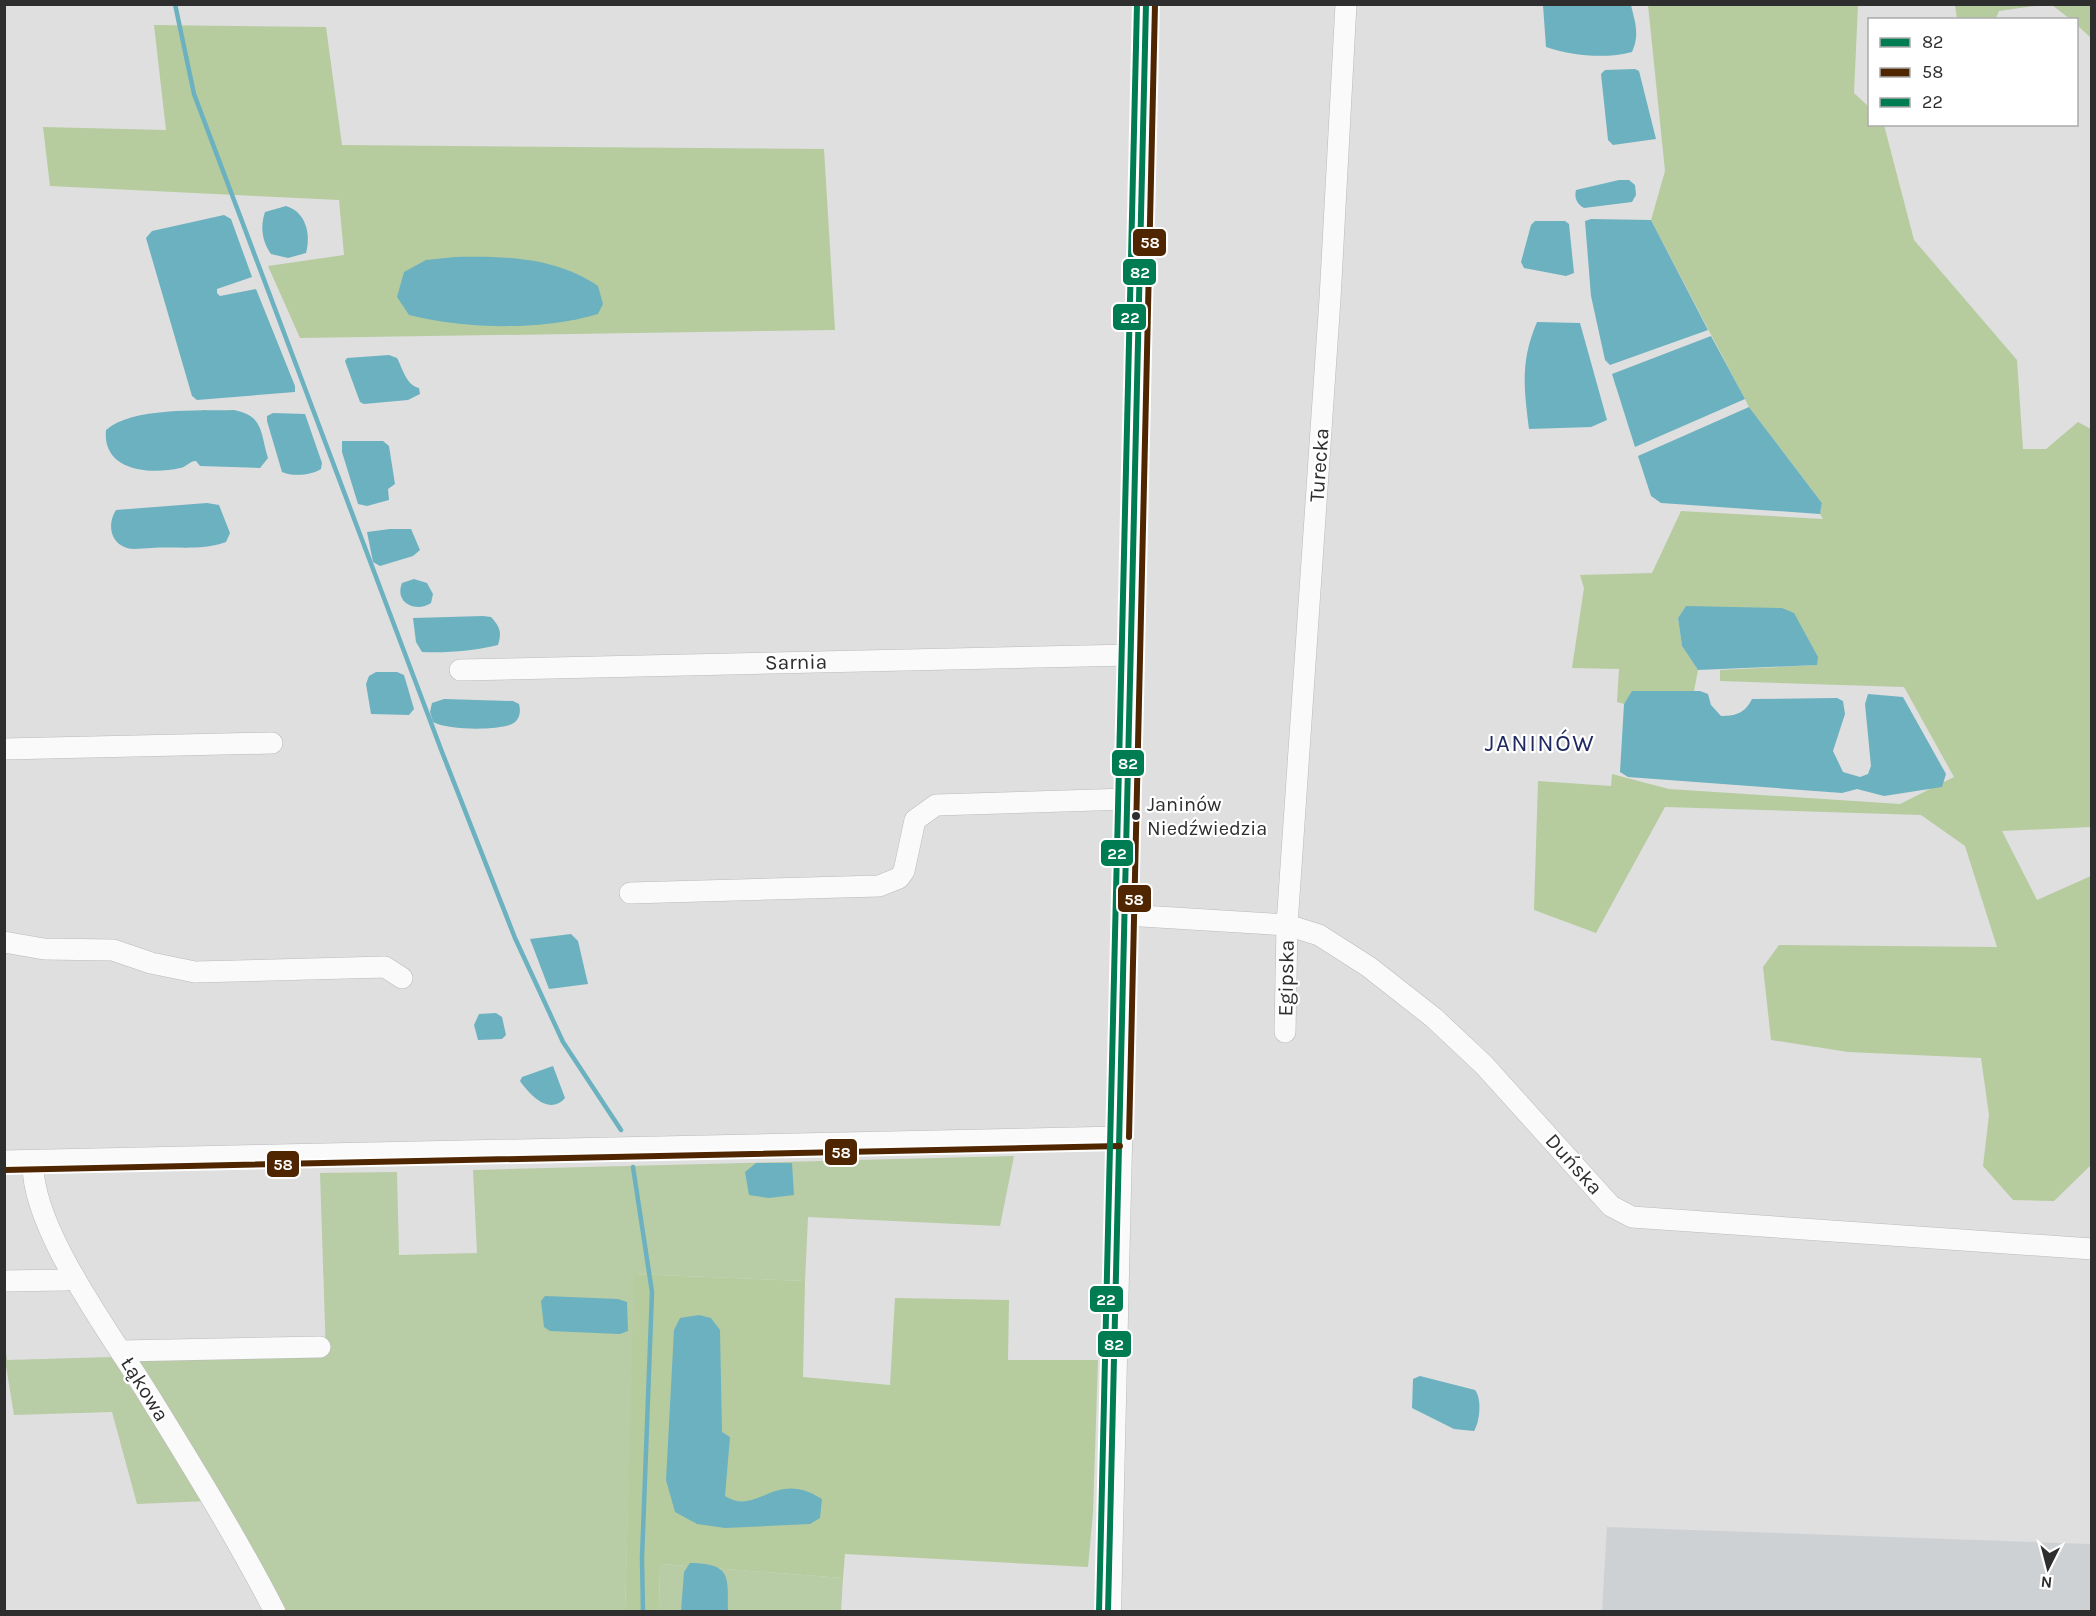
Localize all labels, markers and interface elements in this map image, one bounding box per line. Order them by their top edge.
legend [1868,18,2078,126]
text: 82 [1922,31,1944,53]
text: 58 [1922,61,1943,83]
text: 22 [1922,91,1943,113]
line badge: 58 [1132,228,1167,257]
text: 58 [1140,233,1160,252]
line badge: 82 [1122,258,1157,286]
text: 82 [1130,263,1150,282]
line badge: 22 [1112,303,1147,331]
text: 22 [1120,308,1140,327]
street label: Turecka [1304,427,1334,503]
street label: Sarnia [765,649,827,675]
district label: JANINÓW [1485,729,1595,757]
line badge: 82 [1111,749,1145,777]
text: 82 [1118,754,1138,773]
place label: Janinów Niedźwiedzia [1147,793,1267,840]
marker: Janinów Niedźwiedzia [1130,810,1142,822]
line badge: 22 [1100,839,1134,867]
text: 22 [1107,844,1127,863]
line badge: 58 [1117,884,1152,913]
text: 58 [1124,890,1144,909]
street label: Egipska [1273,939,1299,1017]
street label: Duńska [1540,1129,1608,1199]
line badge: 58 [824,1138,858,1166]
text: 58 [831,1143,851,1162]
line badge: 58 [266,1150,300,1178]
text: 58 [273,1155,293,1174]
line badge: 22 [1089,1285,1124,1313]
text: 22 [1096,1290,1116,1309]
line badge: 82 [1097,1330,1132,1358]
text: 82 [1104,1335,1124,1354]
street label: Łąkowa [116,1352,174,1426]
north arrow [2018,1538,2078,1598]
text: N [2040,1572,2053,1592]

